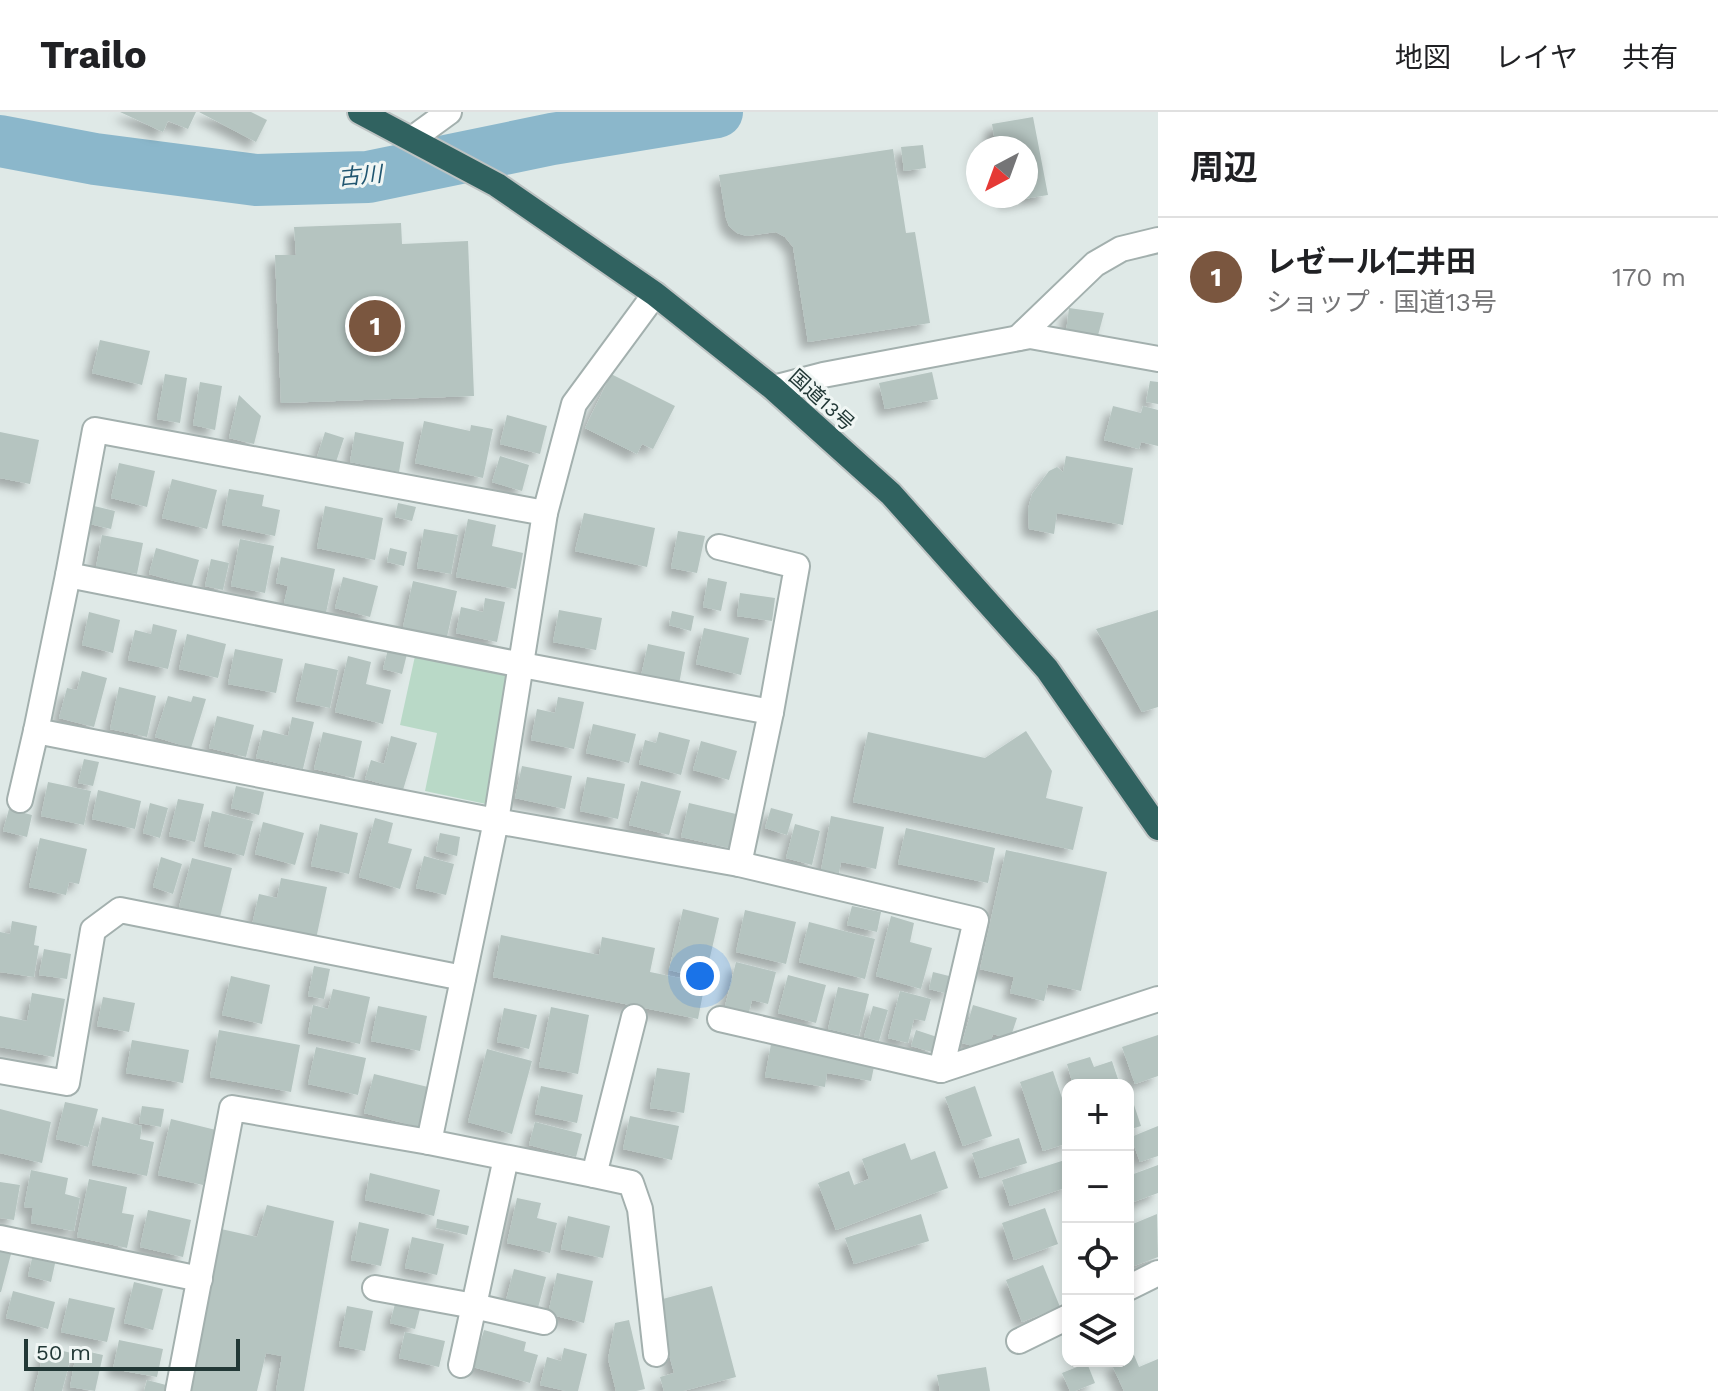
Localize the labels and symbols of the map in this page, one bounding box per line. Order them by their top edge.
north arrow [966,136,1038,208]
water label: 古川 [337,161,385,190]
pin: 1 [349,296,401,356]
street label: 国道13号 [784,364,860,436]
your location [680,956,720,996]
scale bar [24,1335,240,1371]

